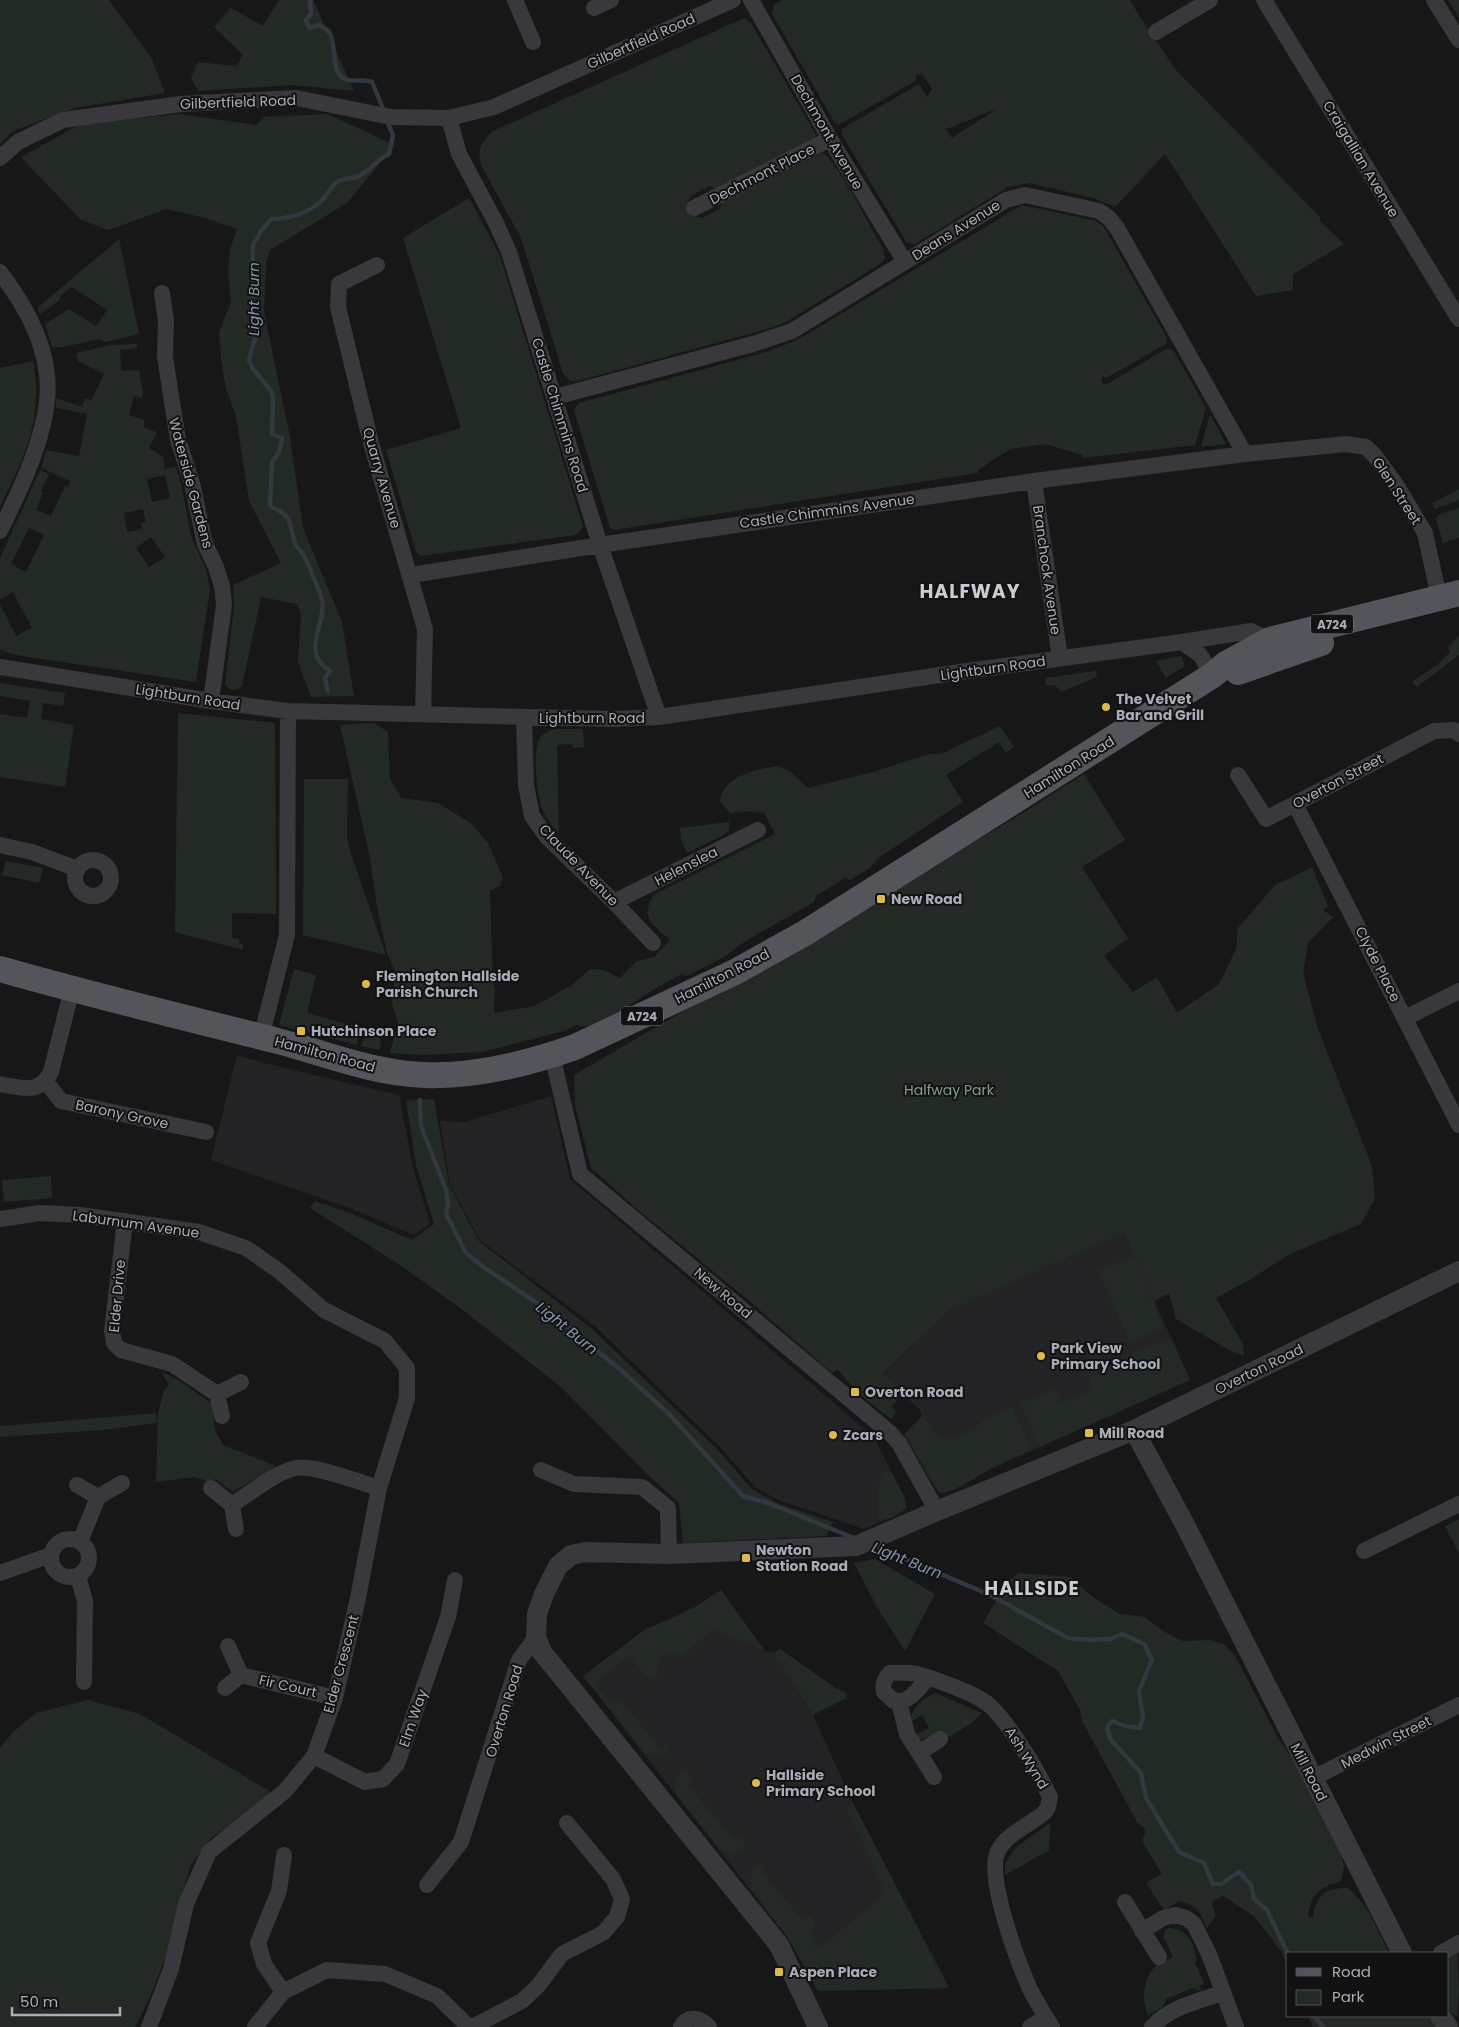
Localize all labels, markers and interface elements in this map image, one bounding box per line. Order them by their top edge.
street label: Gilbertfield Road [584,8,698,74]
street label: Dechmont Avenue [786,71,868,193]
street label: Gilbertfield Road [180,90,296,114]
street label: Craigallian Avenue [1318,97,1404,221]
street label: Dechmont Place [706,139,818,209]
street label: Deans Avenue [908,195,1004,265]
water label: Light Burn [243,262,264,336]
street label: Castle Chimmins Road [527,335,593,495]
street label: Waterside Gardens [164,415,218,551]
street label: Quarry Avenue [358,425,406,531]
street label: Glen Street [1368,453,1426,529]
street label: Castle Chimmins Avenue [738,489,916,533]
street label: Branchock Avenue [1028,504,1066,636]
district label: HALFWAY [919,578,1021,605]
road number: A724 [1311,614,1353,634]
street label: Lightburn Road [939,651,1047,685]
street label: Lightburn Road [134,679,242,715]
place label: The Velvet Bar and Grill [1116,689,1204,725]
marker: The Velvet Bar and Grill [1100,701,1112,713]
street label: Lightburn Road [539,708,645,728]
street label: Hamilton Road [1020,731,1118,803]
street label: Overton Street [1289,749,1387,813]
street label: Claude Avenue [535,820,624,911]
street label: Helenslea [651,842,721,890]
place label: New Road [891,889,962,909]
marker: New Road [875,893,887,905]
street label: Clyde Place [1350,923,1406,1005]
street label: Hamilton Road [671,944,773,1008]
place label: Flemington Hallside Parish Church [376,966,520,1002]
marker: Flemington Hallside Parish Church [360,978,372,990]
road number: A724 [621,1006,663,1026]
place label: Hutchinson Place [311,1021,437,1041]
marker: Hutchinson Place [295,1025,307,1037]
street label: Hamilton Road [272,1031,378,1077]
park label: Halfway Park [904,1080,995,1100]
street label: Barony Grove [74,1094,171,1134]
street label: Laburnum Avenue [71,1205,201,1243]
street label: Elder Drive [104,1259,130,1333]
street label: New Road [690,1263,756,1323]
water label: Light Burn [532,1297,602,1359]
place label: Park View Primary School [1051,1338,1160,1374]
street label: Overton Road [1212,1339,1306,1399]
marker: Park View Primary School [1035,1350,1047,1362]
place label: Overton Road [865,1382,963,1402]
marker: Overton Road [849,1386,861,1398]
place label: Mill Road [1099,1423,1164,1443]
place label: Zcars [843,1425,883,1445]
marker: Mill Road [1083,1427,1095,1439]
marker: Zcars [827,1429,839,1441]
water label: Light Burn [869,1536,945,1584]
place label: Newton Station Road [756,1540,848,1576]
marker: Newton Station Road [740,1552,752,1564]
district label: HALLSIDE [984,1575,1080,1602]
street label: Elder Crescent [318,1613,364,1715]
street label: Overton Road [480,1662,528,1760]
street label: Fir Court [257,1670,319,1702]
street label: Elm Way [394,1686,432,1750]
street label: Medwin Street [1337,1711,1435,1773]
street label: Ash Wynd [1001,1723,1053,1793]
street label: Mill Road [1286,1740,1332,1804]
place label: Hallside Primary School [766,1765,875,1801]
marker: Hallside Primary School [750,1777,762,1789]
legend [1286,1952,1449,2017]
text: Road [1332,1961,1371,1982]
place label: Aspen Place [789,1962,878,1982]
marker: Aspen Place [773,1966,785,1978]
scale bar [12,1984,120,2016]
text: Park [1332,1986,1364,2007]
text: 50 m [20,1991,58,2012]

